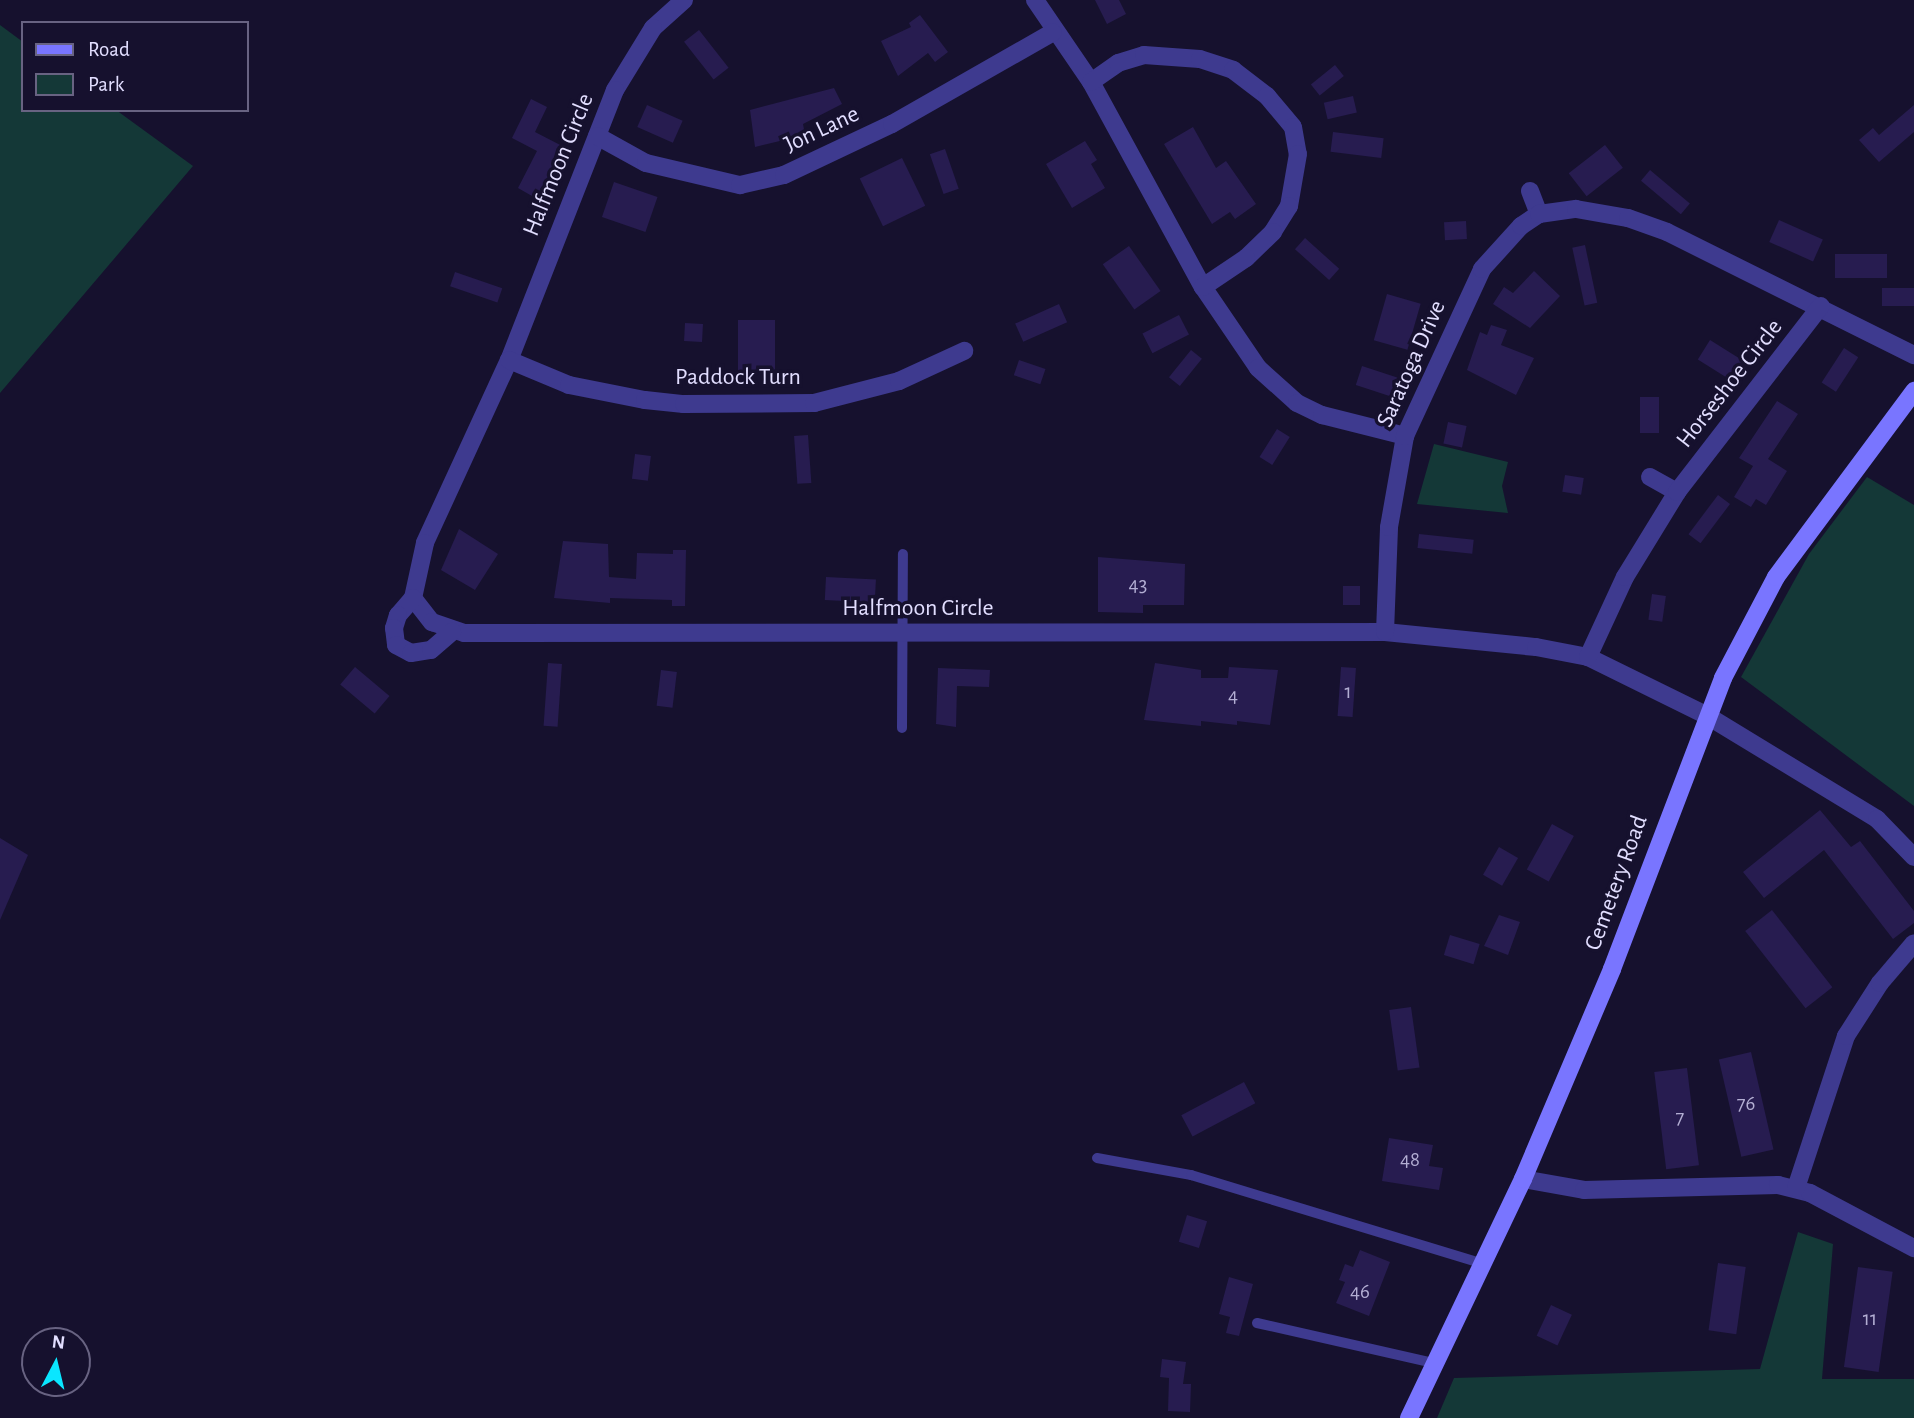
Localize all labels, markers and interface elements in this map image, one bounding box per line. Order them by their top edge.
legend [21,21,248,112]
text: Road [88,39,130,60]
text: Park [88,74,124,95]
street label: Halfmoon Circle [517,89,601,241]
street label: Jon Lane [780,100,864,160]
street label: Saratoga Drive [1371,296,1453,432]
street label: Horseshoe Circle [1671,314,1789,454]
street label: Paddock Turn [675,364,801,392]
house number: 43 [1129,572,1147,598]
street label: Halfmoon Circle [842,595,994,623]
house number: 1 [1344,679,1352,705]
house number: 4 [1228,683,1238,709]
street label: Cemetery Road [1579,811,1655,955]
house number: 76 [1737,1091,1755,1117]
house number: 7 [1676,1105,1684,1131]
house number: 48 [1400,1147,1420,1173]
house number: 46 [1350,1279,1370,1305]
house number: 11 [1863,1306,1877,1332]
north arrow [21,1327,91,1397]
text: N [51,1332,66,1353]

